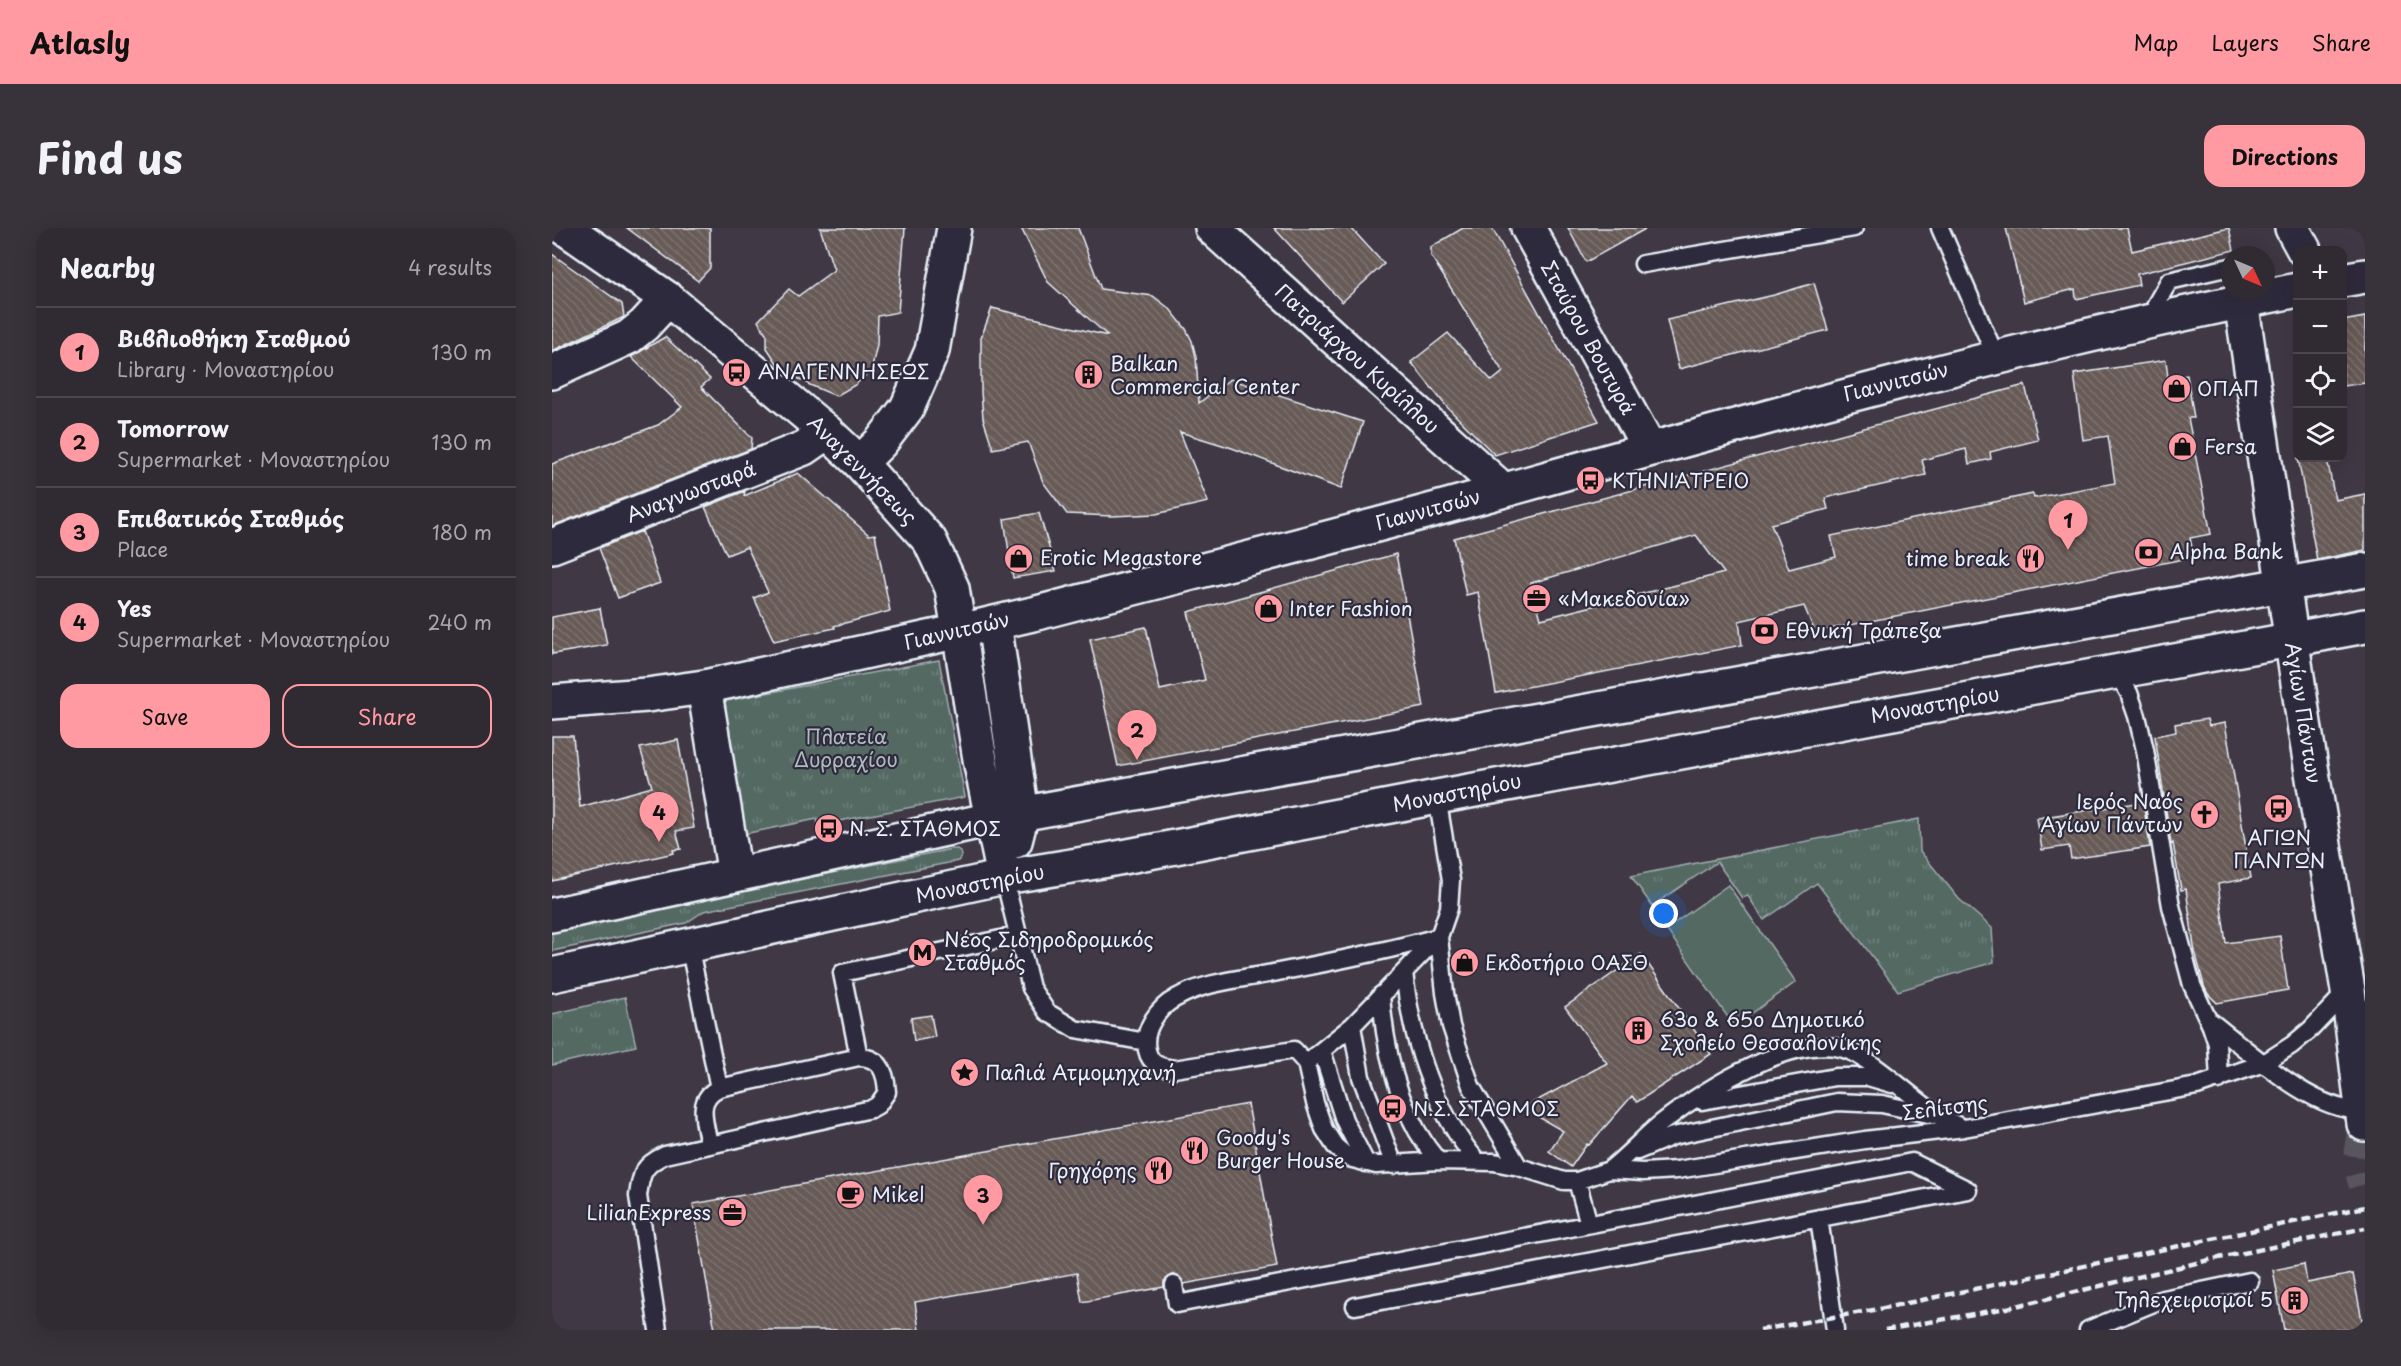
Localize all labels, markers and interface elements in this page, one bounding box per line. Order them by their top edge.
text: Atlasly [30,21,130,64]
text: Map [2134,26,2178,58]
text: Layers [2211,26,2279,58]
text: Share [2312,26,2371,58]
text: Find us [36,125,183,188]
button: Directions [2204,125,2365,187]
north arrow [2221,246,2275,300]
map controls [2293,246,2347,462]
button: + [2293,246,2347,300]
text: Nearby [60,248,155,287]
text: 4 results [408,252,492,282]
street label: Σταύρου Βουτυρά [1534,255,1644,420]
street label: Πατριάρχου Κυρίλλου [1269,276,1447,440]
button: − [2293,300,2347,354]
text: Βιβλιοθήκη Σταθμού [117,321,351,354]
text: 1 [75,337,84,367]
text: 130 m [432,337,492,367]
place label: Balkan Commercial Center [1110,348,1300,401]
street label: Γιαννιτσών [1840,353,1952,409]
text: Library · Μοναστηρίου [117,354,334,384]
button: locate [2293,354,2347,408]
bus stop icon: ΑΝΑΓΕΝΝΗΣΕΩΣ [721,356,753,388]
place label: ΑΝΑΓΕΝΝΗΣΕΩΣ [758,356,930,386]
building icon: Balkan Commercial Center [1073,359,1105,391]
shop icon: ΟΠΑΠ [2160,373,2192,405]
place label: ΟΠΑΠ [2197,373,2259,403]
street label: Αναγεννήσεως [801,408,924,531]
button: layers [2293,408,2347,462]
text: Tomorrow [117,411,229,444]
text: 2 [72,427,87,457]
text: 130 m [432,427,492,457]
shop icon: Fersa [2167,431,2199,463]
place label: Fersa [2204,431,2257,461]
text: Supermarket · Μοναστηρίου [117,444,390,474]
street label: Αναγνωσταρά [621,453,760,530]
bus stop icon: ΚΤΗΝΙΑΤΡΕΙΟ [1575,465,1607,497]
place label: ΚΤΗΝΙΑΤΡΕΙΟ [1612,465,1749,495]
street label: Γιαννιτσών [1372,481,1484,537]
pin: 1 [2048,500,2088,550]
text: Επιβατικός Σταθμός [117,501,344,534]
text: 3 [73,517,86,547]
text: 180 m [432,517,492,547]
text: Place [117,534,168,564]
bank icon: Alpha Bank [2133,536,2165,568]
place label: Alpha Bank [2170,536,2283,566]
shop icon: Erotic Megastore [1003,542,1035,574]
place label: Erotic Megastore [1040,542,1202,572]
place label: time break [1906,543,2010,573]
restaurant icon: time break [2015,543,2047,575]
office icon: «Μακεδονία» [1521,583,1553,615]
place label: «Μακεδονία» [1558,583,1690,613]
text: Yes [117,591,152,624]
shop icon: Inter Fashion [1252,593,1284,625]
place label: Inter Fashion [1289,593,1413,623]
street label: Γιαννιτσών [901,603,1013,657]
text: 4 [73,607,86,637]
text: 240 m [427,607,492,637]
bank icon: Εθνική Τράπεζα [1748,615,1780,647]
place label: Εθνική Τράπεζα [1785,615,1942,645]
text: Supermarket · Μοναστηρίου [117,624,390,654]
street label: Αγίων Πάντων [2278,640,2330,786]
street label: Μοναστηρίου [1868,678,2002,730]
button: Save [60,684,270,748]
button: Share [282,684,492,748]
pin: 2 [1118,710,1156,760]
park label: Πλατεία Δυρραχίου [794,721,898,774]
street label: Μοναστηρίου [1390,765,1524,819]
place label: Ιερός Ναός Αγίων Πάντων [2040,786,2183,839]
pin: 4 [640,792,678,842]
bus stop icon: ΑΓΙΩΝ ΠΑΝΤΩΝ [2263,792,2295,824]
church icon: Ιερός Ναός Αγίων Πάντων [2188,798,2220,830]
bus stop icon: Ν. Σ. ΣΤΑΘΜΟΣ [812,813,844,845]
place label: Ν. Σ. ΣΤΑΘΜΟΣ [849,813,1001,843]
place label: ΑΓΙΩΝ ΠΑΝΤΩΝ [2233,822,2325,875]
street label: Μοναστηρίου [913,856,1047,910]
your location [1649,899,1678,928]
place label: Νέος Σιδηροδρομικός Σταθμός [944,924,1154,977]
metro station icon: Νέος Σιδηροδρομικός Σταθμός [907,936,939,968]
shop icon: Εκδοτήριο ΟΑΣΘ [1448,947,1480,979]
place label: Εκδοτήριο ΟΑΣΘ [1485,947,1648,977]
place label: 63ο & 65o Δημοτικό Σχολείο Θεσσαλονίκης [1660,1004,1882,1057]
building icon: 63ο & 65o Δημοτικό Σχολείο Θεσσαλονίκης [1623,1015,1655,1047]
place icon: Παλιά Ατμομηχανή [948,1057,980,1089]
place label: Παλιά Ατμομηχανή [985,1057,1176,1087]
street label: Σελίτσης [1900,1087,1989,1127]
bus stop icon: Ν.Σ. ΣΤΑΘΜΟΣ [1376,1093,1408,1125]
place label: Ν.Σ. ΣΤΑΘΜΟΣ [1413,1093,1559,1123]
place label: Goody's Burger House [1216,1122,1345,1175]
restaurant icon: Goody's Burger House [1179,1134,1211,1166]
place label: Γρηγόρης [1048,1155,1137,1185]
restaurant icon: Γρηγόρης [1142,1155,1174,1187]
pin: 3 [964,1176,1002,1225]
cafe icon: Mikel [835,1179,867,1211]
place label: Mikel [872,1179,924,1209]
place label: LilianExpress [587,1197,711,1227]
office icon: LilianExpress [716,1197,748,1229]
place label: Τηλεχειρισμοί 5 [2114,1284,2273,1314]
building icon: Τηλεχειρισμοί 5 [2278,1284,2310,1316]

